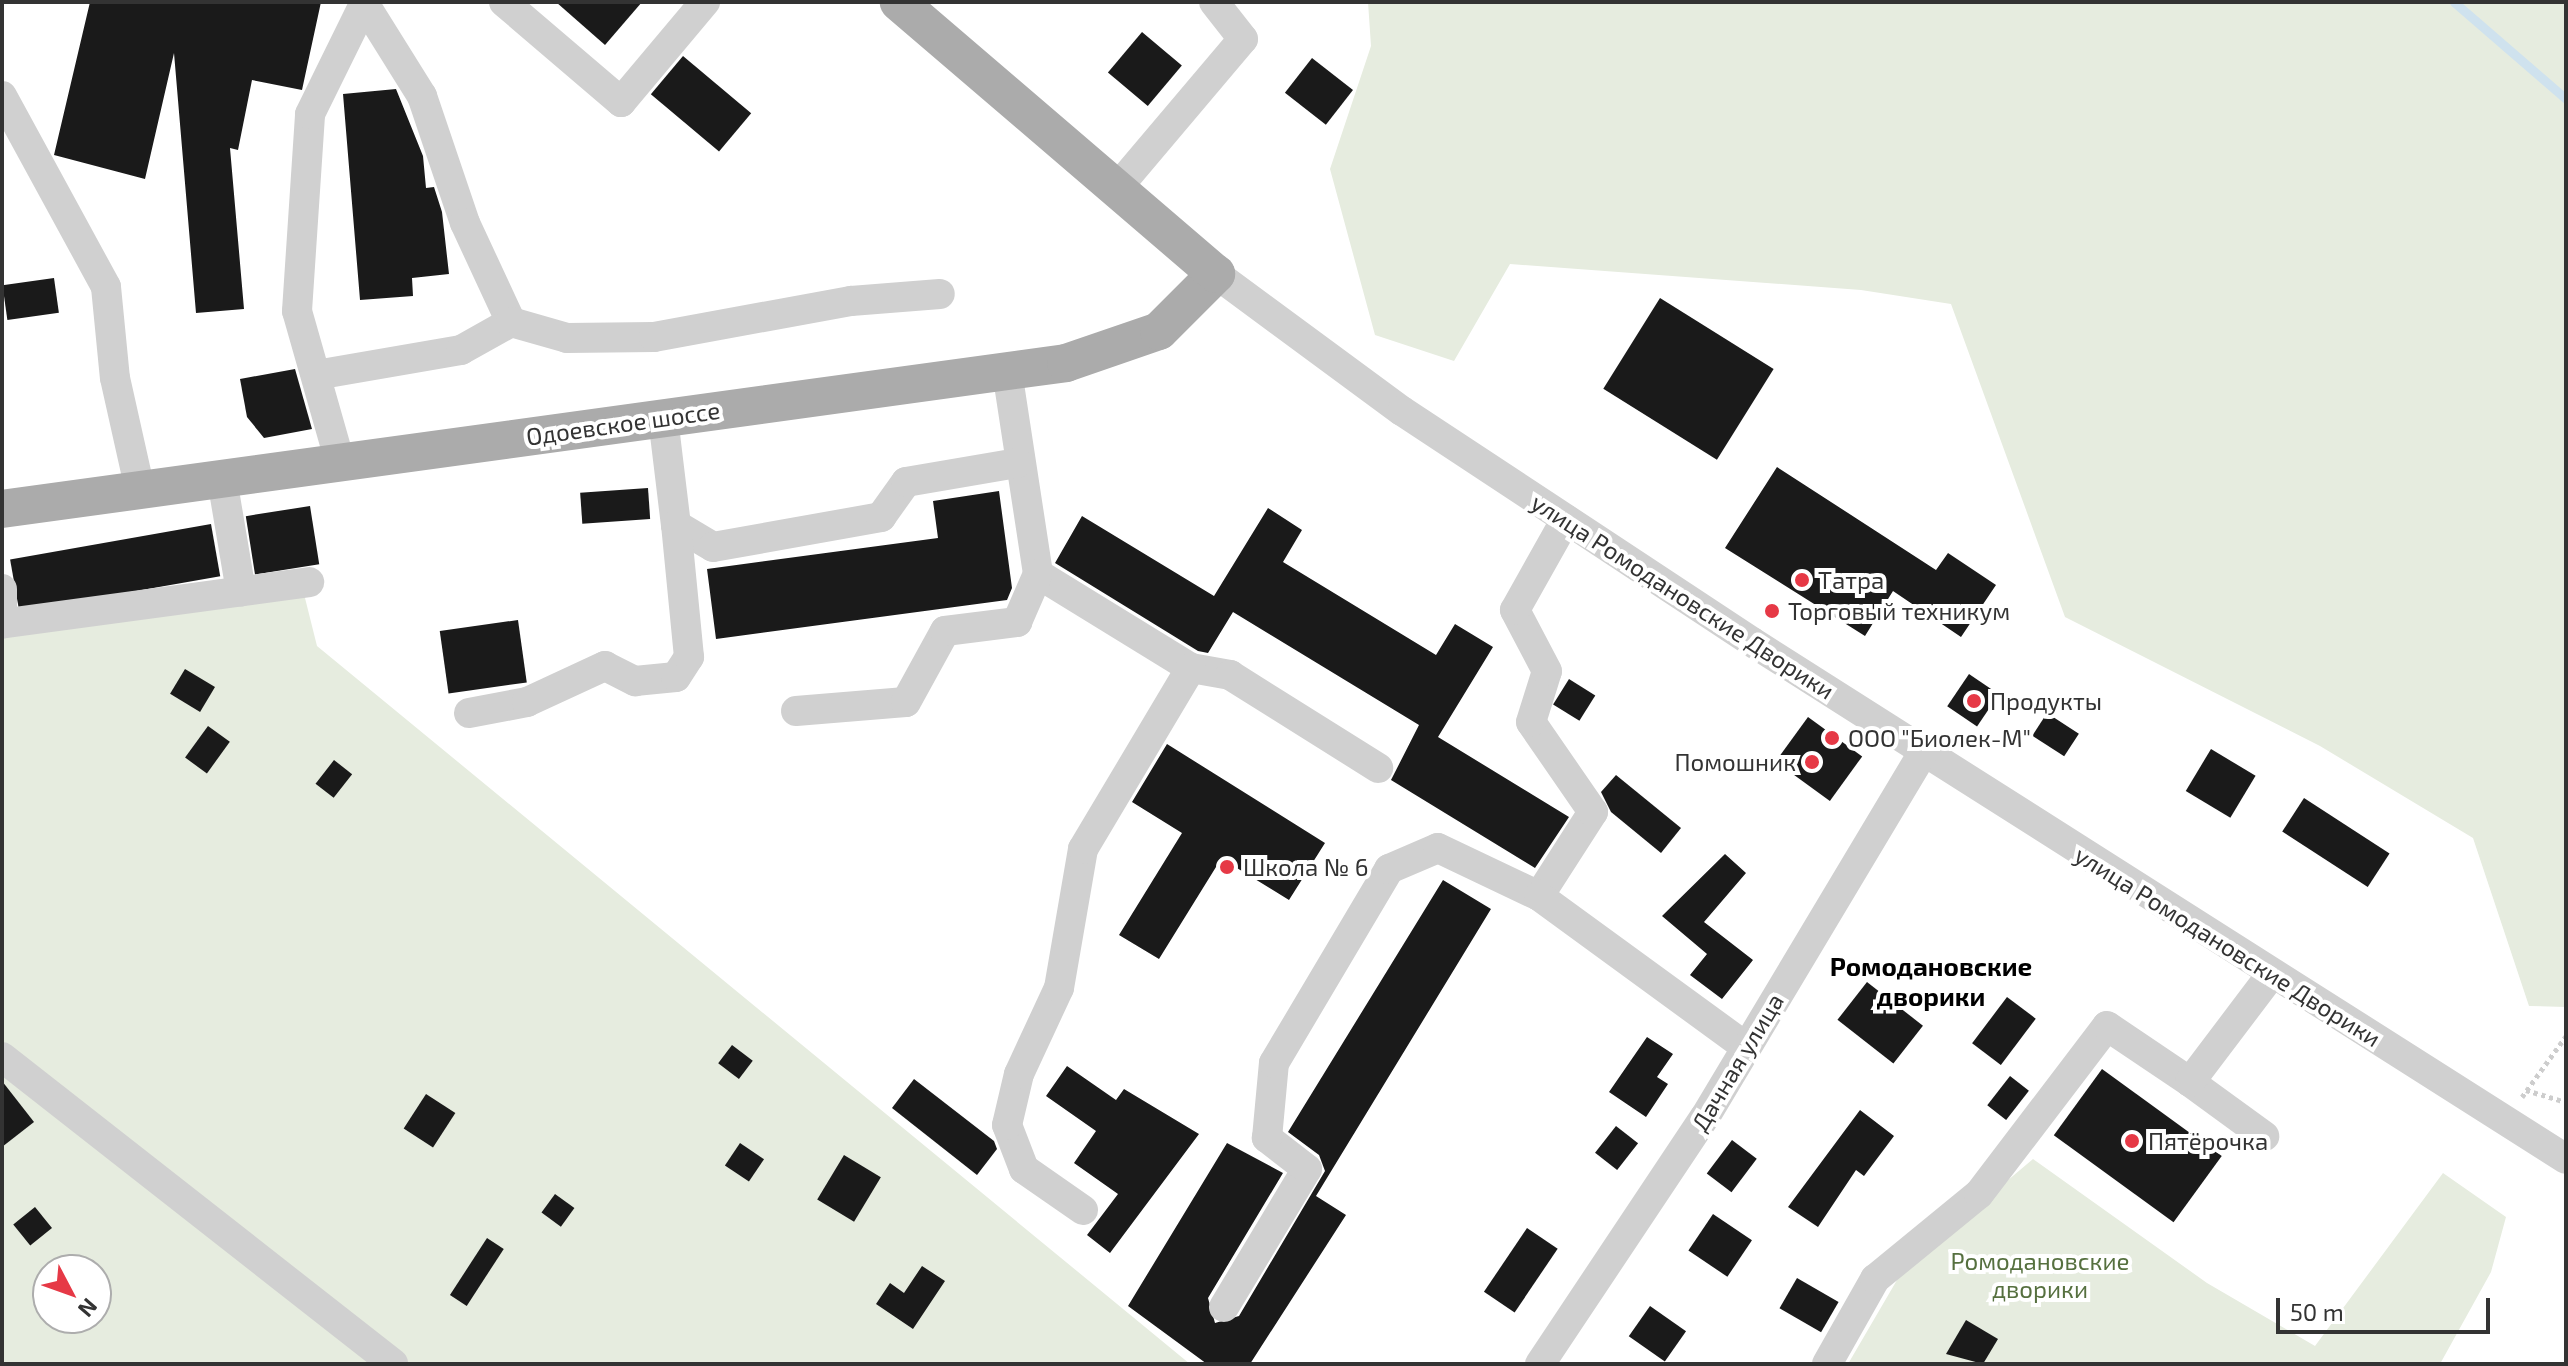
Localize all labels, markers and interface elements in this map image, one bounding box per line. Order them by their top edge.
street label: Одоевское шоссе [524,395,722,451]
street label: улица Ромодановские Дворики [1526,487,1840,705]
place label: Татра [1818,566,1884,594]
marker: Татра [1793,571,1811,589]
place label: Торговый техникум [1788,597,2010,625]
marker: Торговый техникум [1763,602,1781,620]
place label: Продукты [1990,687,2102,715]
marker: Продукты [1965,692,1983,710]
place label: ООО "Биолек-М" [1848,724,2031,752]
marker: ООО "Биолек-М" [1823,729,1841,747]
place label: Помошник [1674,748,1796,776]
marker: Помошник [1803,753,1821,771]
street label: улица Ромодановские Дворики [2070,840,2386,1052]
place label: Школа № 6 [1243,853,1368,881]
marker: Школа № 6 [1218,858,1236,876]
district label: Ромодановские дворики [1830,950,2032,1012]
street label: Дачная улица [1685,988,1789,1136]
place label: Пятёрочка [2148,1127,2268,1155]
marker: Пятёрочка [2123,1132,2141,1150]
park label: Ромодановские дворики [1950,1247,2130,1303]
north arrow [32,1254,112,1334]
scale bar [2280,1282,2494,1332]
text: N [74,1294,104,1323]
text: 50 m [2290,1297,2344,1326]

